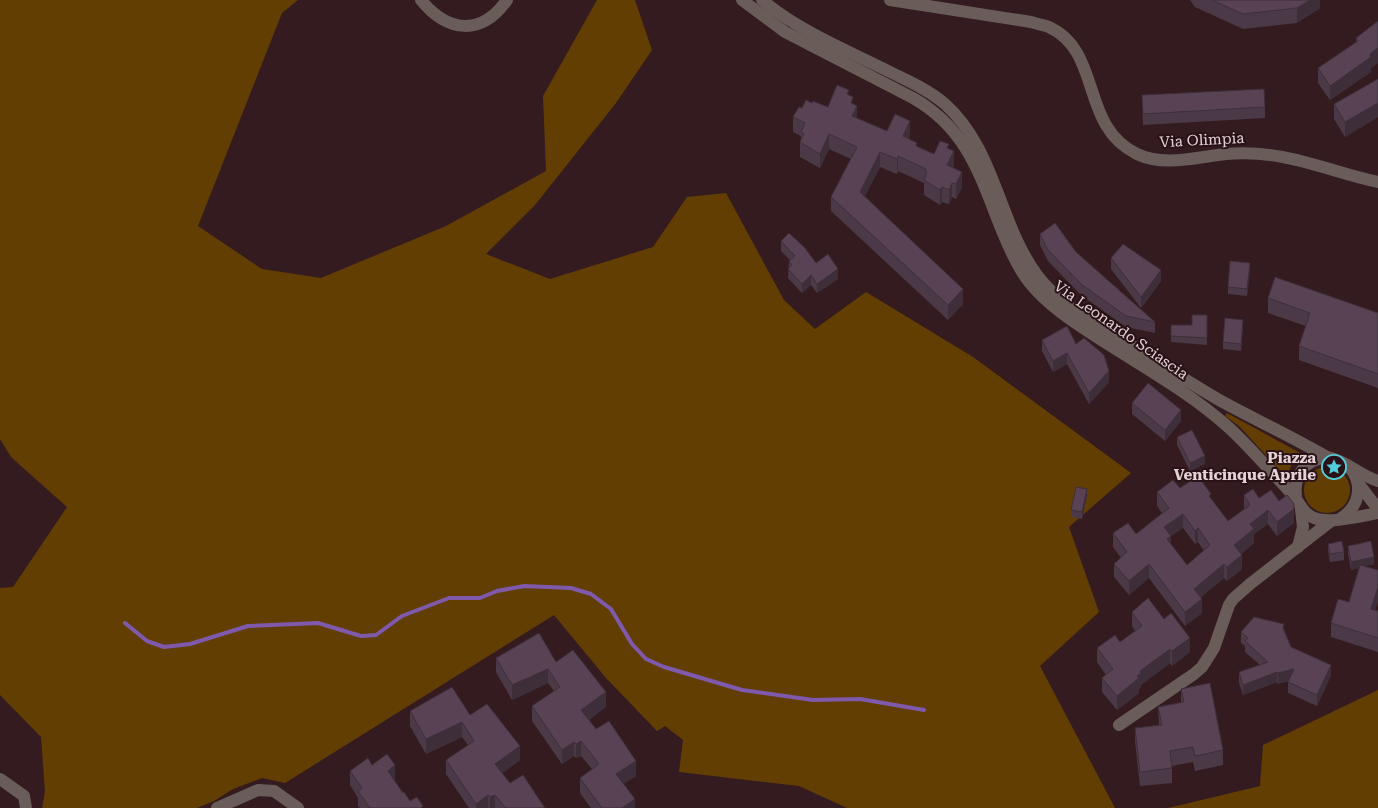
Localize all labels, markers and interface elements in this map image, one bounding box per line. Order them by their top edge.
street label: Via Olimpia [1159,129,1245,151]
street label: Via Leonardo Sciascia [1050,277,1192,383]
place label: Piazza Venticinque Aprile [1174,449,1316,484]
place icon: Piazza Venticinque Aprile [1321,454,1347,480]

